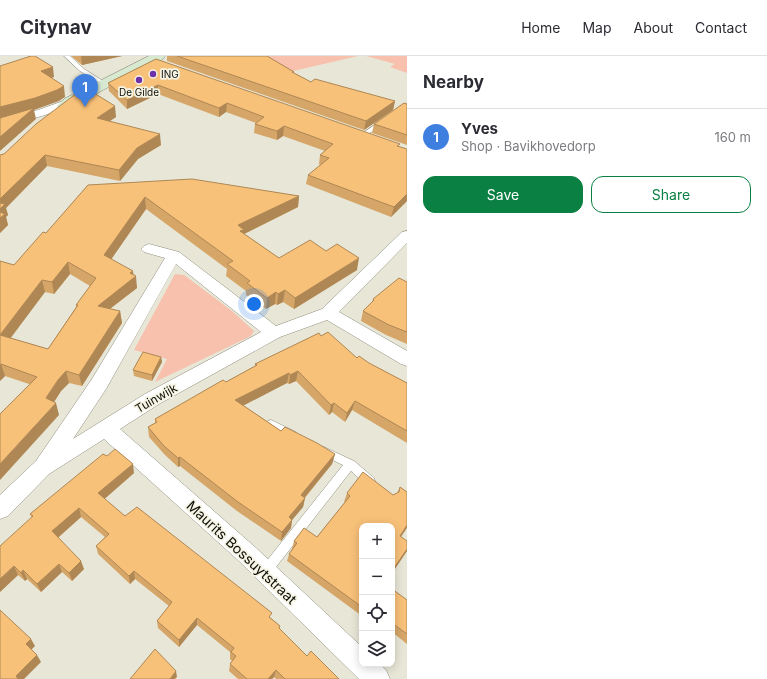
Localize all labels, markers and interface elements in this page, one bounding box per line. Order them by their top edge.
text: Citynav [20,16,92,39]
text: Home [521,19,560,36]
text: Map [582,19,612,36]
text: About [634,19,673,36]
text: Contact [695,19,747,36]
place label: ING [161,68,179,80]
marker: ING [148,69,158,79]
text: Nearby [423,72,484,92]
pin: 1 [72,74,98,107]
marker: De Gilde [134,75,144,85]
place label: De Gilde [119,86,159,98]
text: Yves [461,119,498,138]
text: 1 [433,129,439,145]
text: 160 m [714,129,751,145]
text: Shop · Bavikhovedorp [461,138,596,154]
button: Save [423,176,583,213]
button: Share [591,176,751,213]
your location [244,294,264,314]
street label: Tuinwijk [132,380,180,416]
street label: Maurits Bossuytstraat [184,497,301,608]
map controls [359,523,395,667]
button: + [359,523,395,559]
button: − [359,559,395,595]
button: locate [359,595,395,631]
button: layers [359,631,395,667]

